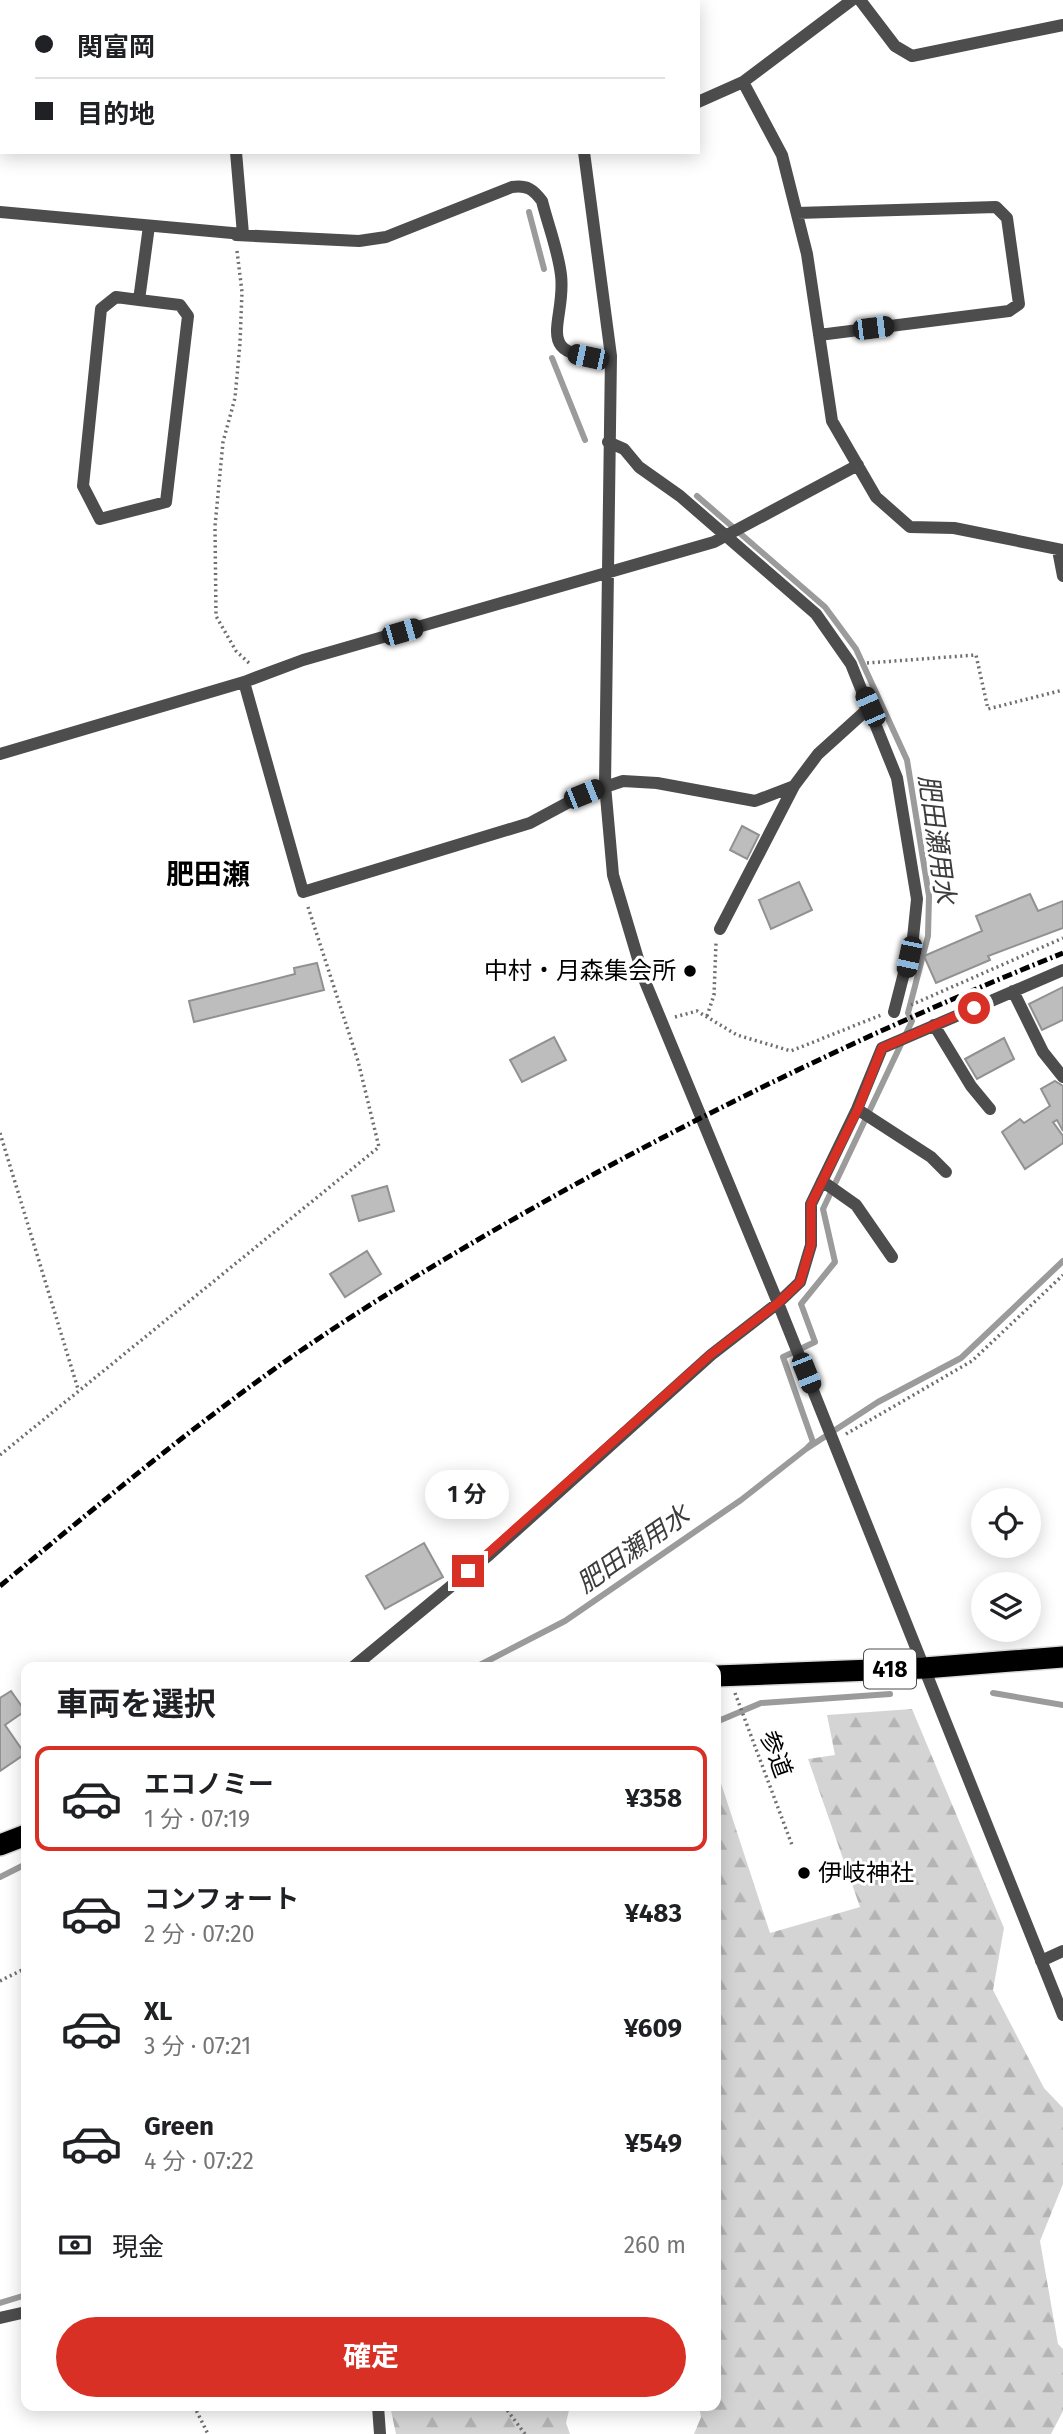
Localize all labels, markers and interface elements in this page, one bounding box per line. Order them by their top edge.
text: 関富岡 [77,32,155,63]
text: 目的地 [77,99,155,130]
car [851,315,896,341]
car [566,342,611,372]
car [379,616,426,648]
car [852,684,889,730]
water label: 肥田瀬用水 [912,773,961,909]
car [561,776,608,812]
district label: 肥田瀬 [166,858,250,891]
car [895,934,924,980]
place label: 中村・月森集会所 [484,957,676,985]
marker: 中村・月森集会所 [682,963,698,979]
route start [958,992,990,1024]
car [789,1350,824,1396]
callout: 1 分 [426,1470,510,1518]
text: 1 分 [447,1480,487,1508]
map controls [971,1488,1041,1642]
button: locate [971,1488,1041,1558]
water label: 肥田瀬用水 [571,1498,698,1599]
route end [452,1555,484,1587]
button: layers [971,1572,1041,1642]
road number: 418 [864,1650,916,1688]
text: 車両を選択 [56,1685,216,1723]
street label: 参道 [755,1727,797,1781]
icon: car [60,1767,123,1830]
text: エコノミー [144,1769,274,1800]
text: ¥358 [625,1783,682,1814]
text: 1 分 · 07:19 [144,1805,250,1833]
place label: 伊岐神社 [818,1859,914,1887]
marker: 伊岐神社 [796,1865,812,1881]
icon: car [60,1882,123,1945]
text: コンフォート [144,1884,299,1915]
text: ¥483 [624,1898,682,1929]
text: 2 分 · 07:20 [144,1920,255,1948]
text: XL [144,1996,172,2027]
icon: car [60,1997,123,2060]
text: ¥609 [624,2013,682,2044]
text: 3 分 · 07:21 [144,2032,251,2060]
text: Green [144,2111,214,2142]
icon: car [60,2112,123,2175]
text: ¥549 [625,2128,682,2159]
text: 4 分 · 07:22 [144,2147,254,2175]
icon: cash [56,2226,94,2264]
text: 260 m [624,2231,686,2259]
text: 現金 [112,2232,164,2263]
button: 確定 [56,2317,686,2397]

